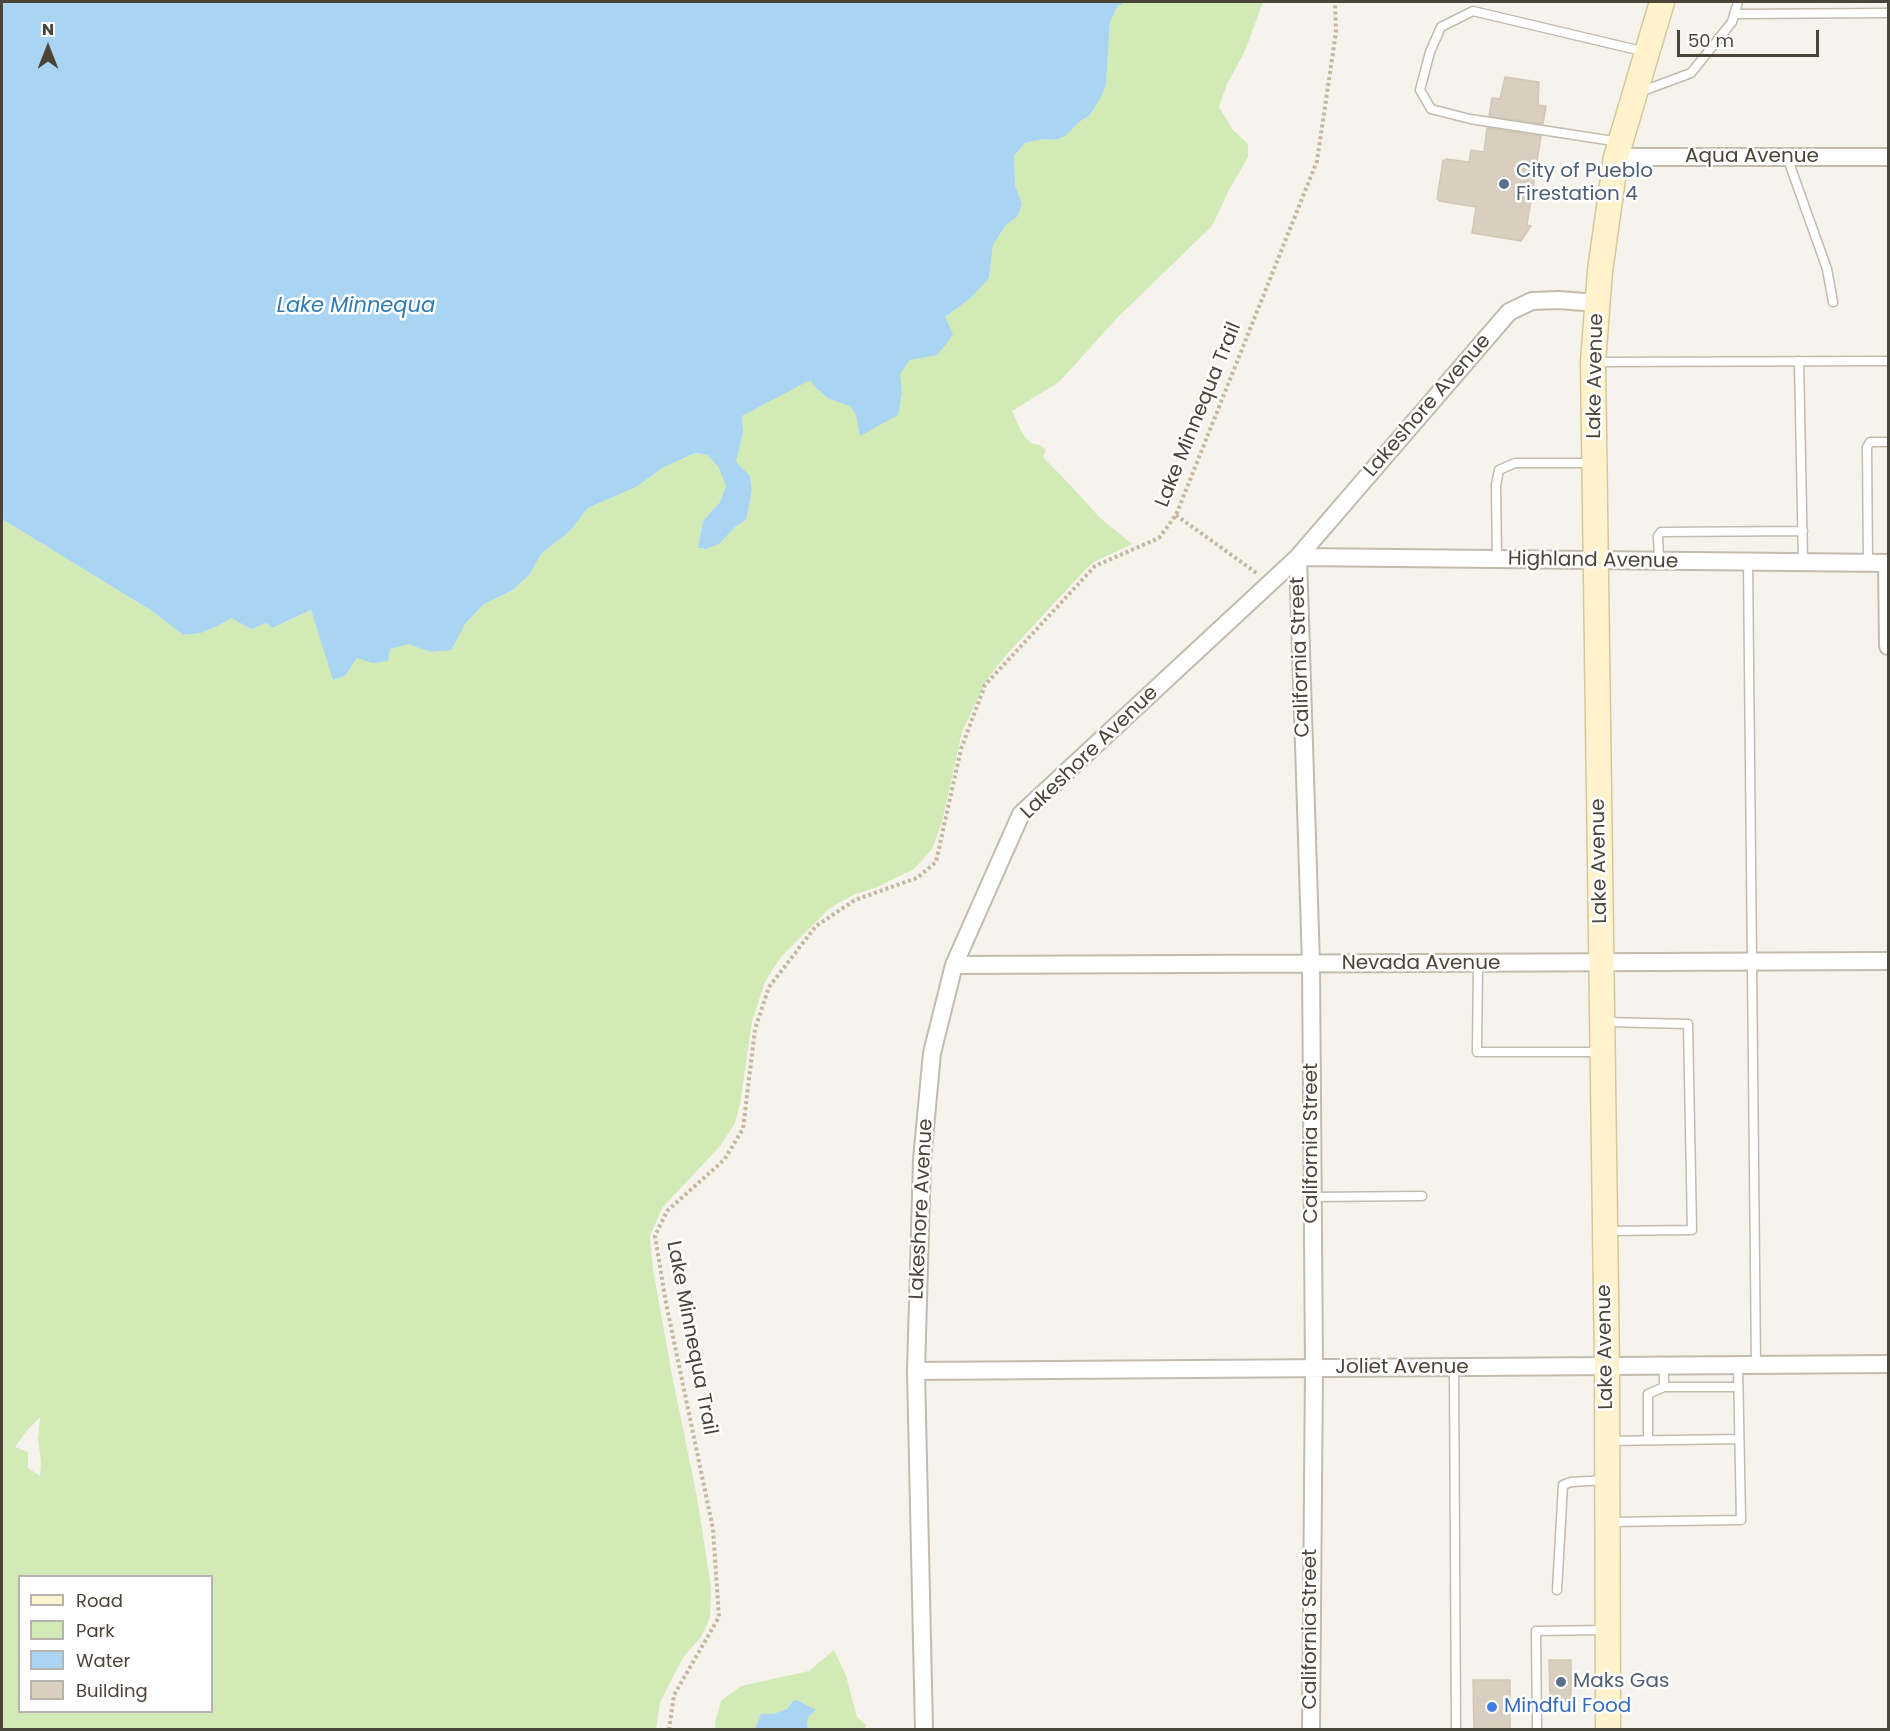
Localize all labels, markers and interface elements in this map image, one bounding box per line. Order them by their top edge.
north arrow [18,18,78,78]
text: N [42,18,54,41]
scale bar [1680,18,1822,56]
text: 50 m [1688,28,1734,53]
street label: Aqua Avenue [1685,145,1819,169]
place label: City of Pueblo Firestation 4 [1516,160,1653,207]
marker: City of Pueblo Firestation 4 [1497,177,1511,191]
water label: Lake Minnequa [277,294,435,320]
street label: Lake Avenue [1583,313,1609,439]
street label: Lake Minnequa Trail [1151,319,1247,511]
street label: Lakeshore Avenue [1360,330,1496,482]
street label: Highland Avenue [1508,548,1678,574]
street label: California Street [1286,576,1316,738]
street label: Lakeshore Avenue [1016,681,1164,825]
street label: Lake Avenue [1587,798,1613,924]
street label: Nevada Avenue [1342,952,1500,976]
street label: California Street [1300,1063,1324,1223]
street label: Lakeshore Avenue [905,1118,939,1300]
street label: Lake Minnequa Trail [660,1239,722,1437]
street label: Lake Avenue [1593,1284,1619,1410]
street label: Joliet Avenue [1335,1356,1469,1380]
street label: California Street [1299,1549,1323,1709]
legend [18,1575,213,1713]
text: Road [76,1588,123,1613]
text: Park [76,1618,115,1643]
text: Water [76,1648,130,1673]
place label: Maks Gas [1573,1670,1669,1694]
marker: Maks Gas [1554,1675,1568,1689]
text: Building [76,1678,148,1703]
place label: Mindful Food [1504,1695,1631,1719]
marker: Mindful Food [1485,1700,1499,1714]

